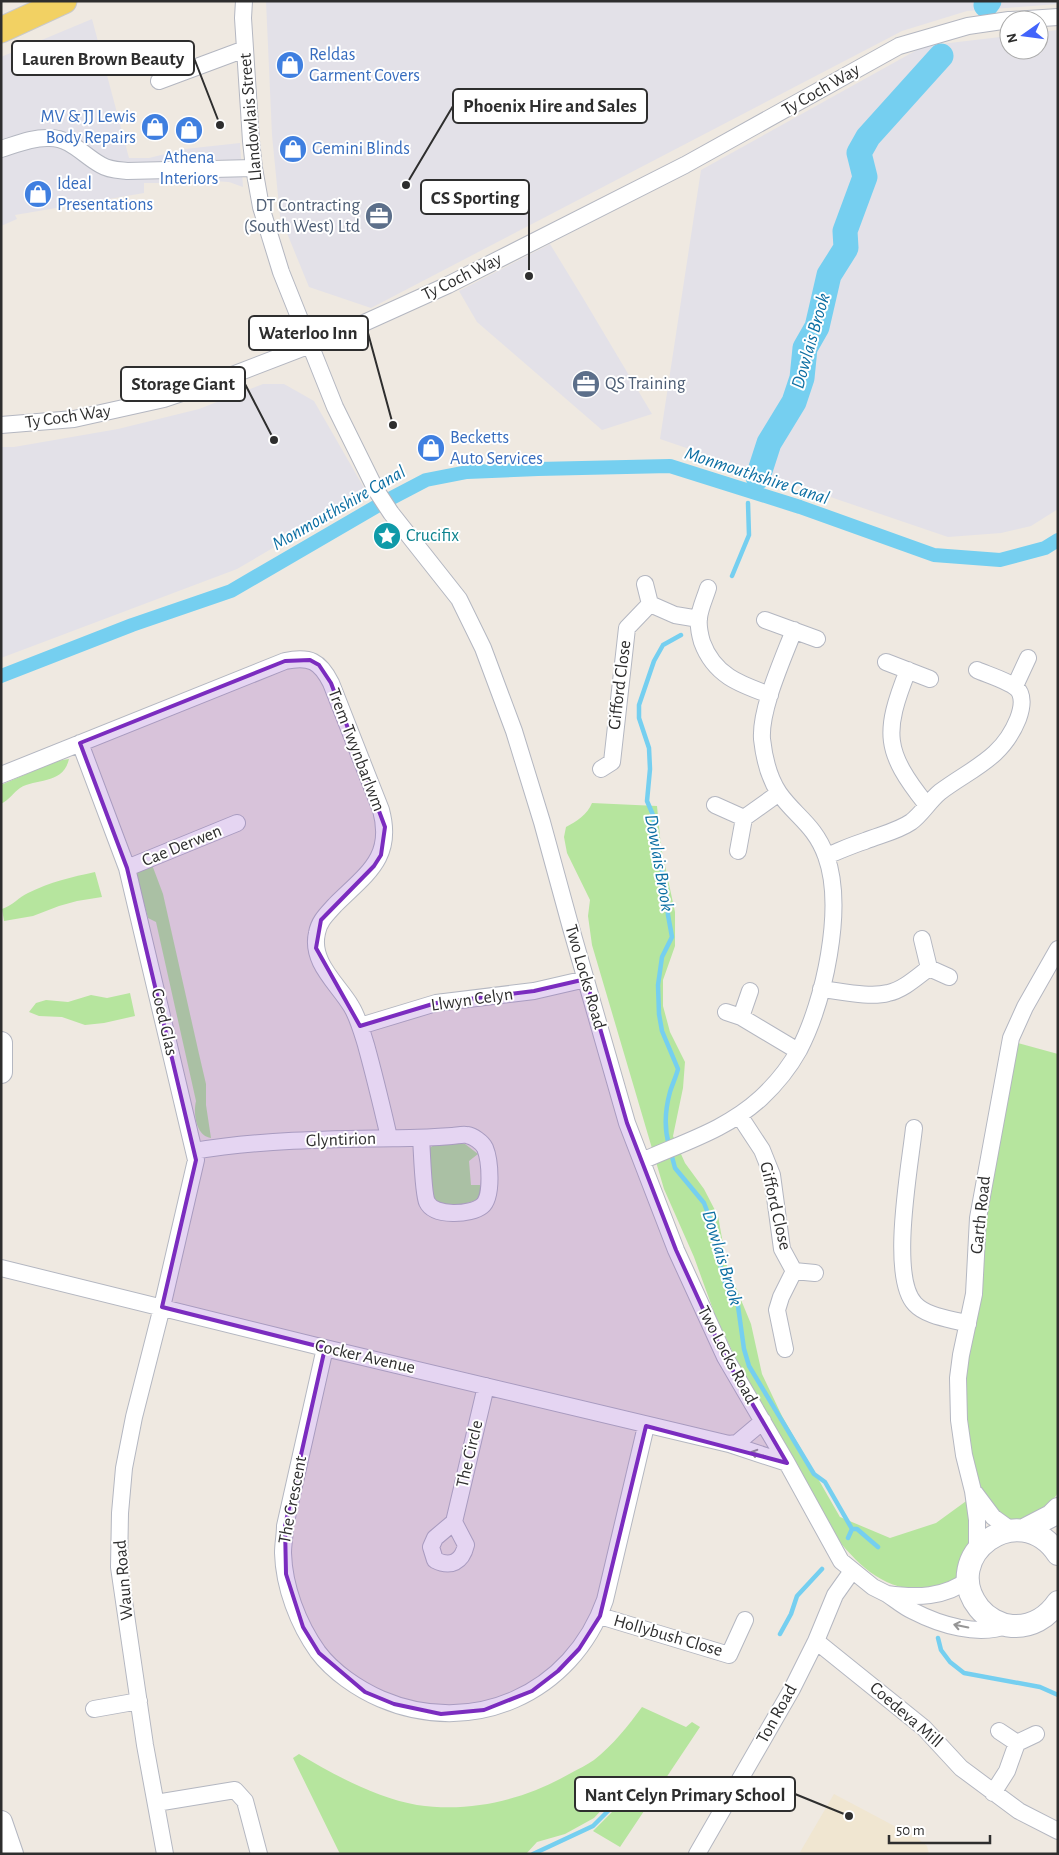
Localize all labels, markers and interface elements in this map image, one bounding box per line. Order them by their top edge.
north arrow [999,10,1049,60]
text: N [1004,31,1020,44]
callout: Lauren Brown Beauty [12,41,194,75]
place label: Reldas Garment Covers [309,46,420,85]
text: Lauren Brown Beauty [22,50,185,69]
shop icon: Reldas Garment Covers [275,50,305,80]
street label: Llandowlais Street [236,52,266,182]
street label: Ty Coch Way [779,60,863,119]
callout: Phoenix Hire and Sales [453,89,647,123]
text: Phoenix Hire and Sales [463,97,637,116]
place label: MV & JJ Lewis Body Repairs [41,108,136,147]
shop icon: MV & JJ Lewis Body Repairs [140,112,170,142]
shop icon: Athena Interiors [174,115,204,145]
shop icon: Gemini Blinds [278,134,308,164]
place label: Gemini Blinds [312,140,410,158]
place label: Athena Interiors [159,149,219,188]
place label: Ideal Presentations [57,175,153,214]
shop icon: Ideal Presentations [23,179,53,209]
callout: CS Sporting [421,180,529,214]
text: CS Sporting [431,189,520,208]
place label: DT Contracting (South West) Ltd [244,197,360,236]
office icon: DT Contracting (South West) Ltd [364,201,394,231]
street label: Ty Coch Way [419,250,505,304]
water label: Dowlais Brook [788,291,834,391]
callout: Waterloo Inn [249,316,368,350]
text: Waterloo Inn [258,324,358,343]
callout: Storage Giant [121,367,245,401]
office icon: QS Training [571,369,601,399]
text: Storage Giant [131,375,235,394]
place label: QS Training [605,375,686,393]
street label: Ty Coch Way [24,402,112,432]
place label: Becketts Auto Services [450,429,543,468]
shop icon: Becketts Auto Services [416,433,446,463]
water label: Monmouthshire Canal [682,444,832,508]
water label: Monmouthshire Canal [269,462,409,554]
place icon: Crucifix [372,521,402,551]
place label: Crucifix [406,527,459,545]
street label: Gifford Close [606,639,634,731]
street label: Trem Twynbarlwm [324,686,388,814]
water label: Dowlais Brook [641,813,677,913]
street label: Cae Derwen [140,822,224,870]
street label: Two Locks Road [561,923,609,1031]
street label: Llwyn Celyn [430,985,514,1015]
street label: Coed Glas [148,987,180,1057]
street label: Glyntirion [306,1130,376,1150]
street label: Gifford Close [756,1160,794,1252]
street label: Garth Road [968,1175,994,1255]
water label: Dowlais Brook [699,1208,746,1308]
street label: Two Locks Road [694,1303,760,1407]
street label: Cocker Avenue [313,1337,417,1377]
street label: The Circle [454,1419,486,1489]
one-way arrow [750,1448,766,1458]
street label: The Crescent [276,1454,310,1546]
street label: Waun Road [112,1539,136,1621]
street label: Hollybush Close [612,1612,724,1660]
one-way arrow [953,1621,969,1631]
street label: Coedeva Mill [866,1679,946,1751]
street label: Ton Road [754,1681,800,1747]
callout: Nant Celyn Primary School [575,1777,795,1811]
text: Nant Celyn Primary School [585,1786,785,1805]
scale bar [889,1812,990,1844]
text: 50 m [896,1823,925,1838]

